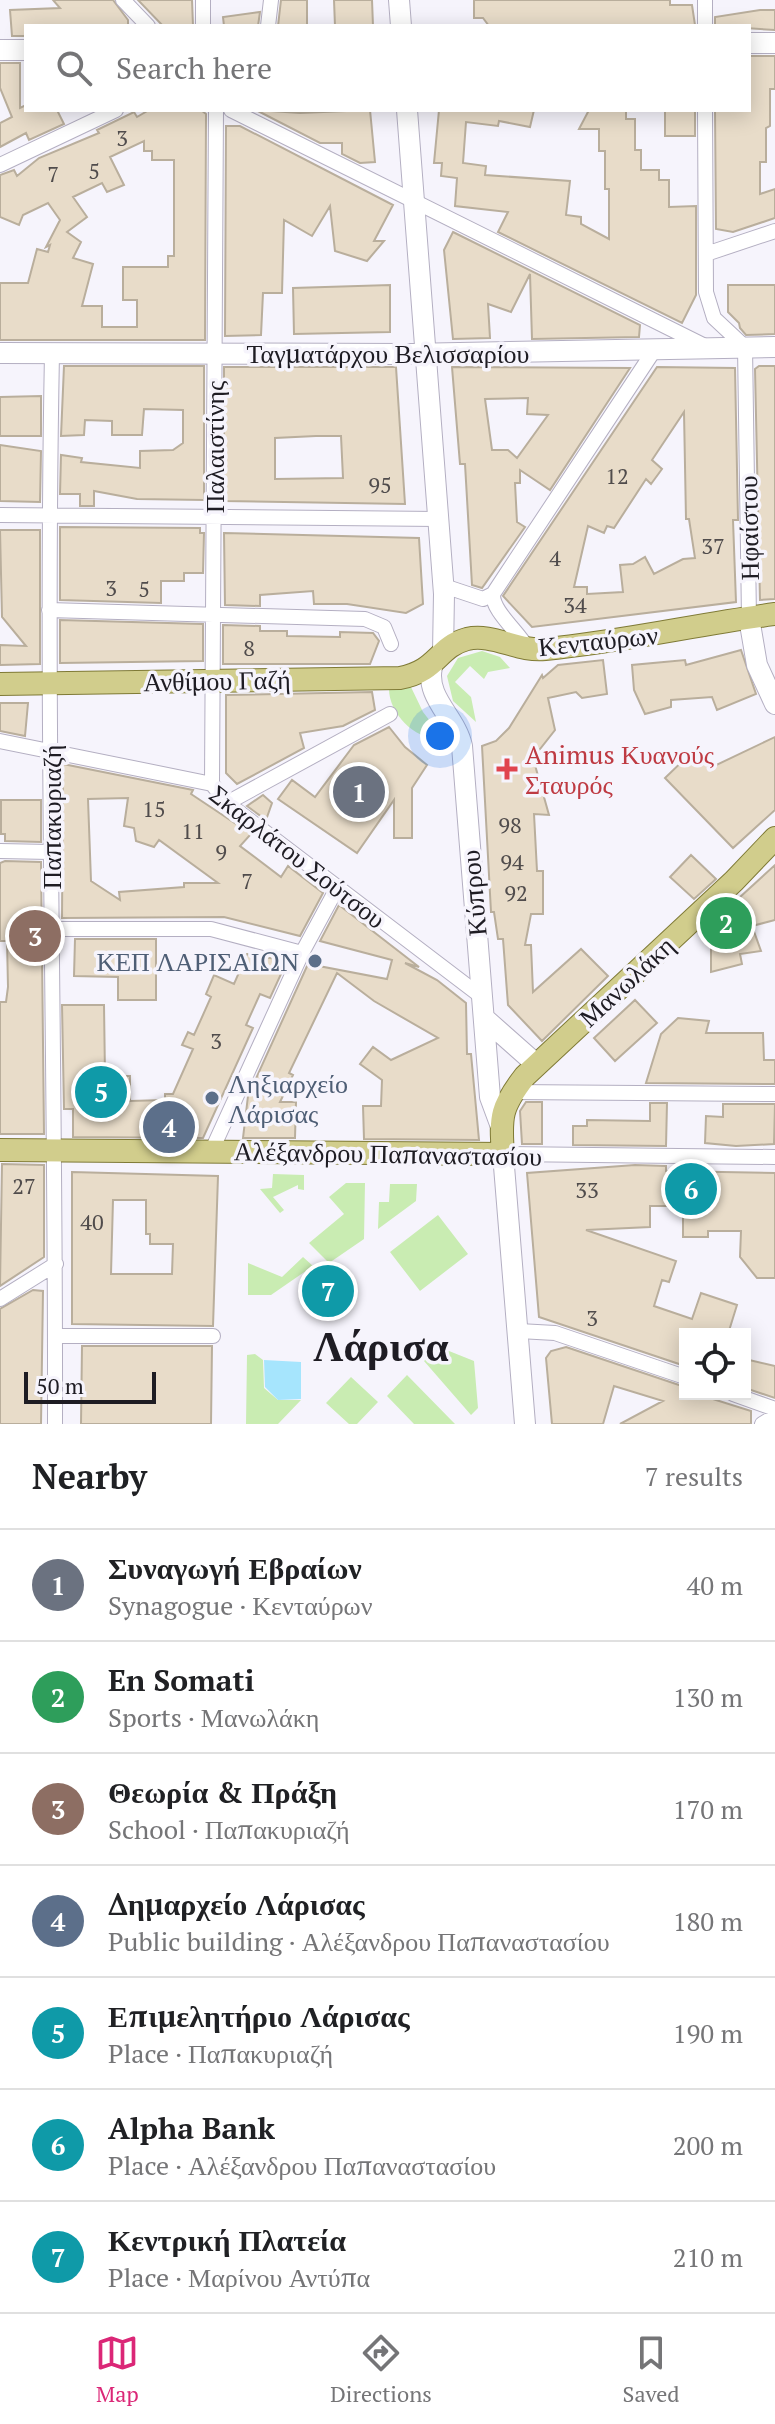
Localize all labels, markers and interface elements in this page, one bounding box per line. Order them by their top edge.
search box [24,24,751,112]
icon: search [52,46,96,90]
text: Search here [116,48,272,88]
house number: 3 [116,123,128,152]
house number: 5 [88,156,100,185]
house number: 7 [47,159,59,188]
street label: Ταγματάρχου Βελισσαρίου [247,336,530,370]
street label: Παλαιστίνης [197,380,231,513]
house number: 12 [605,461,629,490]
house number: 95 [368,470,392,499]
street label: Ηφαίστου [730,475,766,581]
house number: 37 [701,531,725,560]
house number: 4 [549,543,561,572]
house number: 3 [105,573,117,602]
house number: 5 [138,574,150,603]
house number: 34 [563,590,587,619]
street label: Κενταύρων [536,617,660,663]
house number: 8 [243,633,255,662]
street label: Ανθίμου Γαζή [143,662,291,698]
your location [420,716,460,756]
place label: Animus Κυανούς Σταυρός [525,737,715,801]
street label: Παπακυριαζή [34,745,68,889]
marker: Animus Κυανούς Σταυρός [496,758,518,780]
pin: 1 [333,762,385,822]
street label: Σκαρλάτου Σούτσου [203,776,393,936]
house number: 15 [142,794,166,823]
house number: 98 [498,810,522,839]
house number: 11 [181,816,205,845]
house number: 9 [215,837,227,866]
house number: 94 [500,847,524,876]
street label: Κύπρου [452,848,494,938]
house number: 7 [241,866,253,895]
house number: 92 [504,878,528,907]
pin: 2 [700,893,752,953]
pin: 3 [9,906,61,966]
street label: Μανωλάκη [571,928,681,1034]
place label: ΚΕΠ ΛΑΡΙΣΑΙΩΝ [96,944,299,978]
marker: ΚΕΠ ΛΑΡΙΣΑΙΩΝ [306,952,324,970]
house number: 3 [210,1026,222,1055]
pin: 5 [75,1062,127,1122]
place label: Ληξιαρχείο Λάρισας [228,1066,348,1130]
marker: Ληξιαρχείο Λάρισας [203,1089,221,1107]
pin: 4 [143,1097,195,1157]
street label: Αλέξανδρου Παπαναστασίου [234,1133,542,1173]
pin: 6 [665,1159,717,1219]
house number: 27 [12,1171,36,1200]
house number: 33 [575,1175,599,1204]
house number: 40 [80,1207,104,1236]
pin: 7 [302,1261,354,1321]
house number: 3 [586,1303,598,1332]
district label: Λάρισα [313,1317,449,1373]
map controls [679,1328,751,1400]
button: locate [679,1328,751,1400]
scale bar [24,1368,156,1404]
text: 50 m [36,1371,84,1400]
text: Nearby [32,1454,147,1499]
text: 7 results [645,1459,743,1493]
text: Συναγωγή Εβραίων [108,1548,362,1588]
text: 1 [51,1568,65,1602]
text: 40 m [687,1568,743,1602]
text: Synagogue · Κενταύρων [108,1588,373,1622]
text: En Somati [108,1660,254,1700]
text: 2 [51,1680,65,1714]
text: 130 m [673,1680,743,1714]
text: Sports · Μανωλάκη [108,1700,319,1734]
text: Θεωρία & Πράξη [108,1772,337,1812]
text: 3 [51,1792,65,1826]
text: 170 m [673,1792,743,1826]
text: School · Παπακυριαζή [108,1812,350,1846]
text: Δημαρχείο Λάρισας [108,1884,365,1924]
text: 4 [51,1904,65,1938]
text: 180 m [673,1904,743,1938]
text: Public building · Αλέξανδρου Παπαναστασίου [108,1924,610,1958]
text: Επιμελητήριο Λάρισας [108,1996,410,2036]
text: 5 [51,2016,65,2050]
text: 190 m [673,2016,743,2050]
text: Place · Παπακυριαζή [108,2036,333,2070]
text: Alpha Bank [108,2108,275,2148]
text: 6 [51,2128,65,2162]
text: 200 m [673,2128,743,2162]
text: Place · Αλέξανδρου Παπαναστασίου [108,2148,496,2182]
text: Κεντρική Πλατεία [108,2220,346,2260]
text: 7 [51,2240,65,2274]
text: 210 m [673,2240,743,2274]
text: Place · Μαρίνου Αντύπα [108,2260,370,2294]
tab: Map [95,2331,139,2408]
tab: Directions [330,2331,432,2408]
tab: Saved [623,2331,680,2408]

